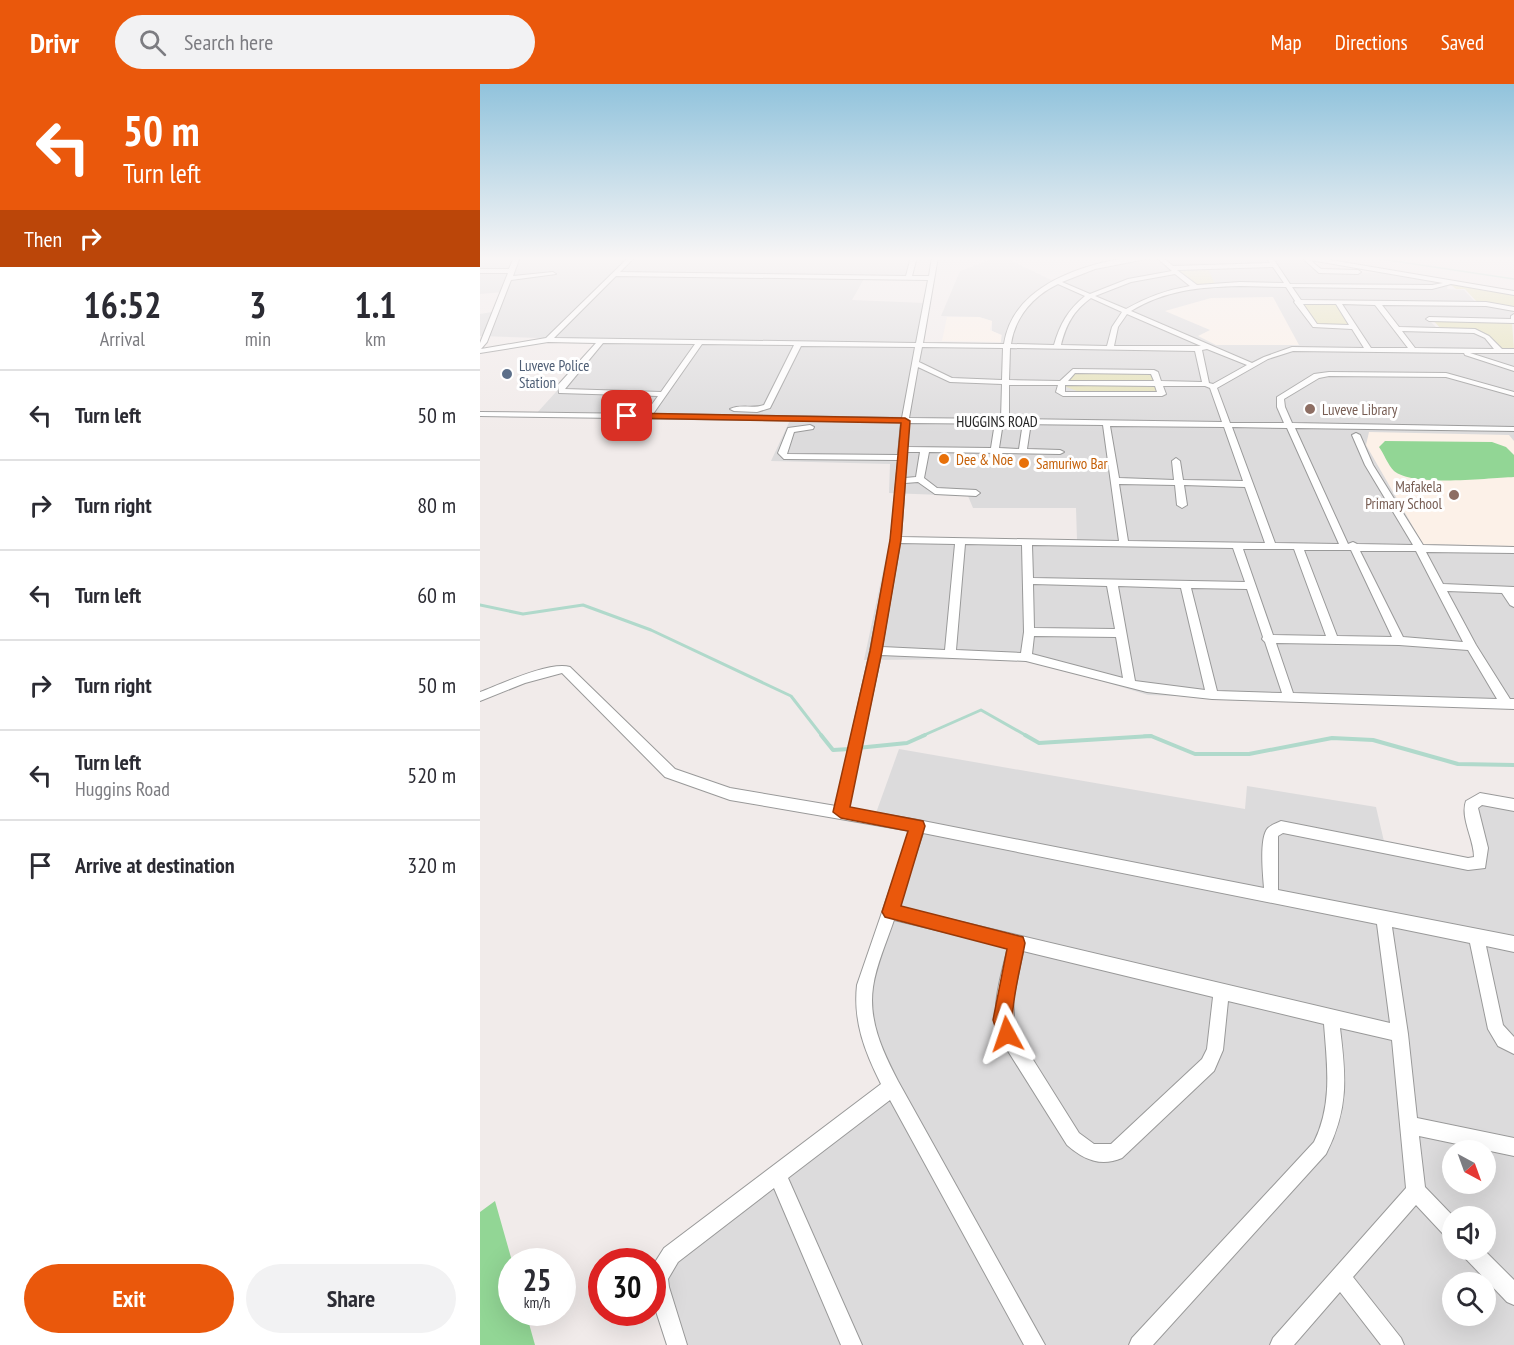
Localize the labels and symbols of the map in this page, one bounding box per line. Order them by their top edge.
place label: Luveve Police Station [519,356,589,392]
marker: Luveve Police Station [500,367,514,381]
pin [601,390,652,441]
place label: Luveve Library [1322,400,1398,419]
marker: Luveve Library [1303,402,1317,416]
street label: HUGGINS ROAD [956,412,1038,431]
place label: Dee & Noe [956,450,1013,469]
marker: Dee & Noe [937,452,951,466]
place label: Samuriwo Bar [1036,454,1109,473]
marker: Samuriwo Bar [1017,456,1031,470]
place label: Mafakela Primary School [1365,477,1442,513]
marker: Mafakela Primary School [1447,488,1461,502]
position arrow [975,1002,1039,1066]
north arrow [1442,1140,1496,1194]
speed limit sign: 30 [588,1248,666,1326]

